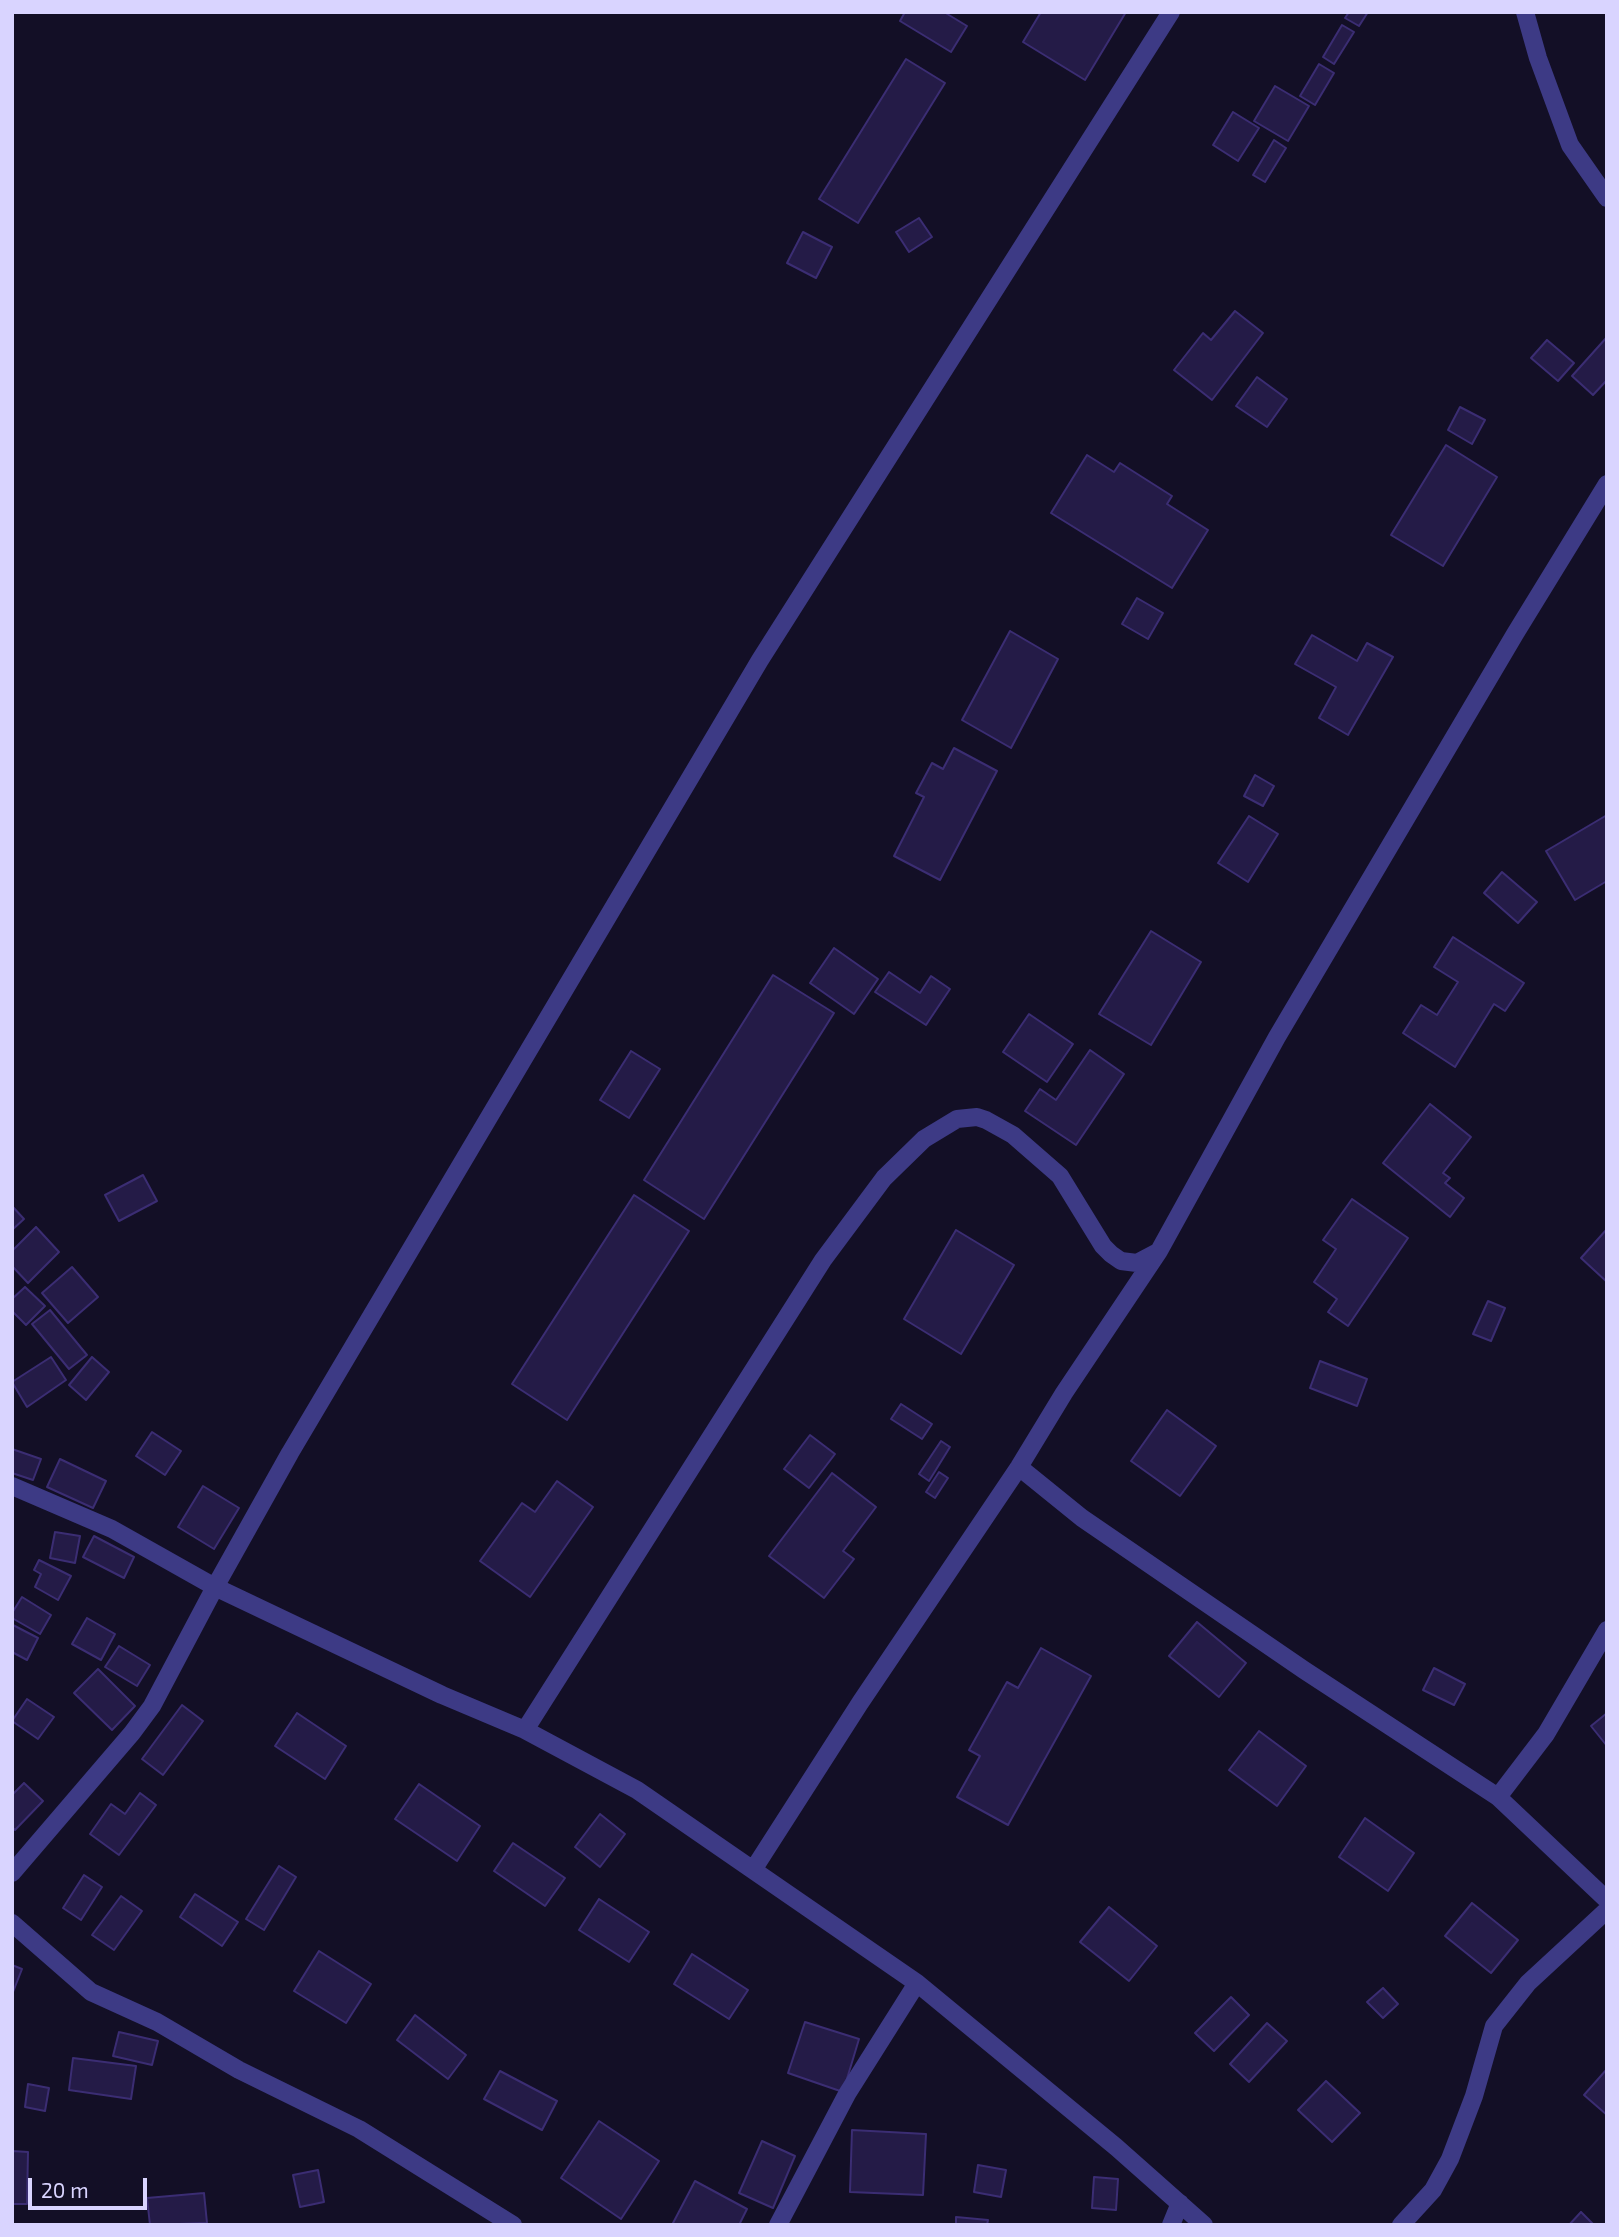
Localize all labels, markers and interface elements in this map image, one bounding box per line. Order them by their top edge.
scale bar [32,2164,150,2208]
text: 20 m [41,2177,89,2202]

